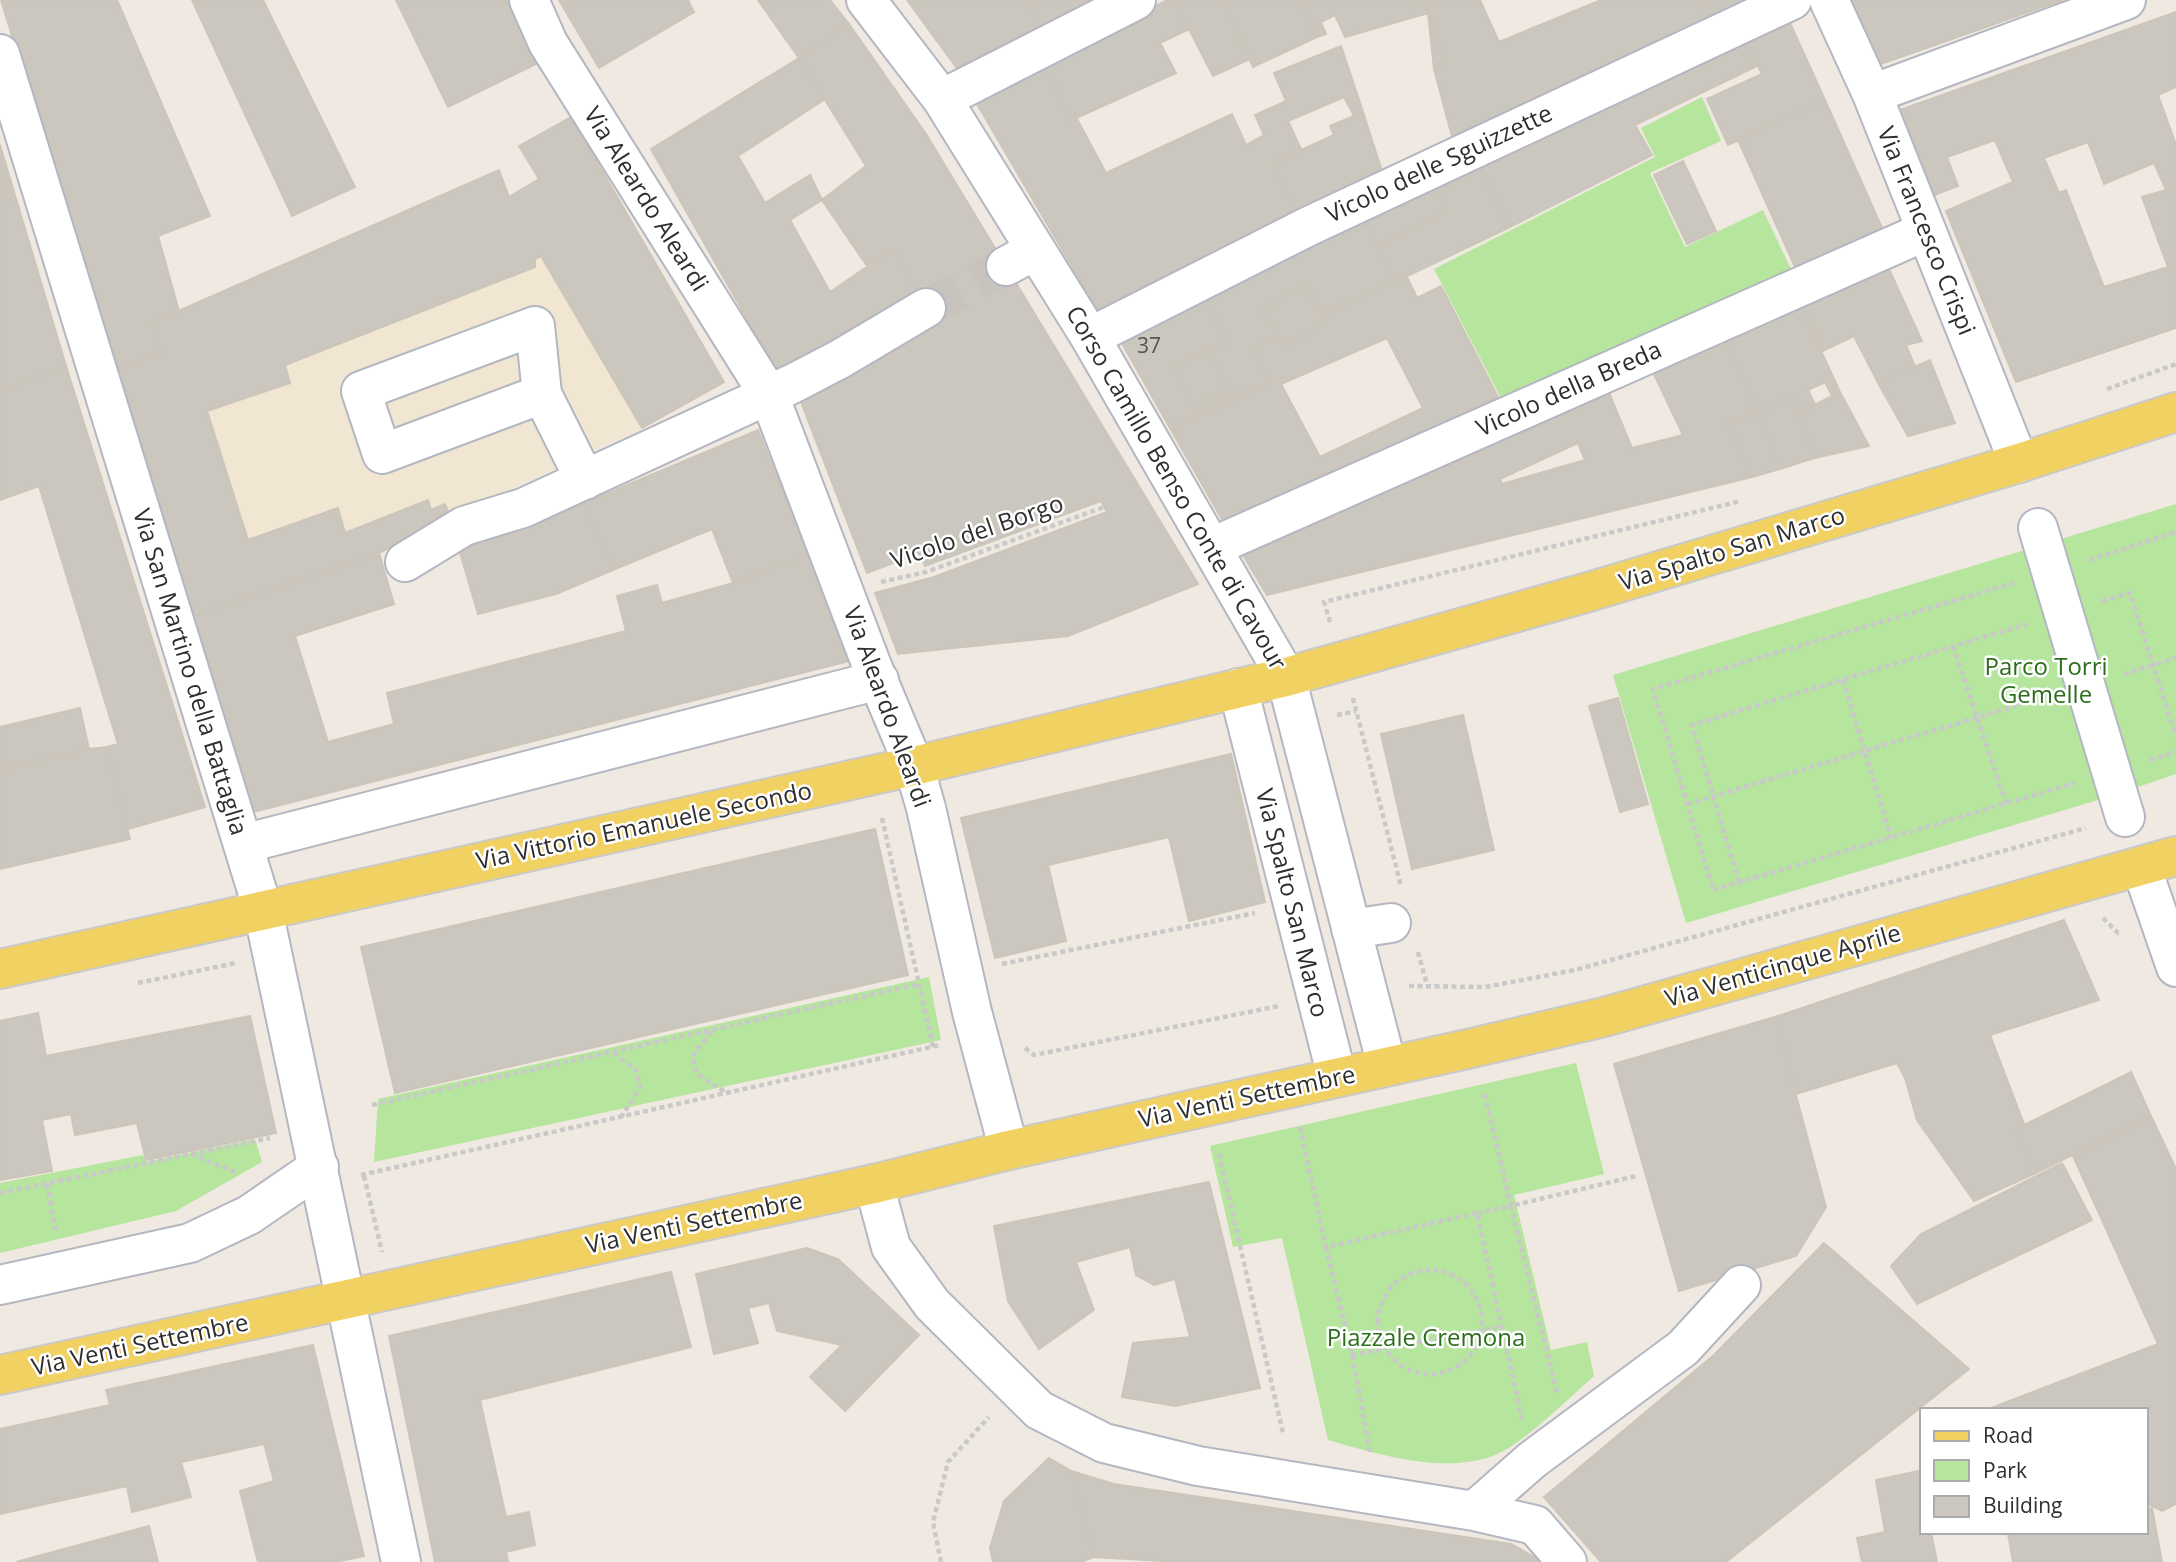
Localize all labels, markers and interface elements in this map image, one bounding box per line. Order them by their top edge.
street label: Vicolo delle Sguizzette [1320,96,1557,230]
street label: Via Aleardo Aleardi [577,100,717,297]
street label: Via Francesco Crispi [1871,121,1984,340]
street label: Corso Camillo Benso Conte di Cavour [1059,299,1296,676]
house number: 37 [1137,331,1161,359]
street label: Vicolo della Breda [1470,332,1666,443]
street label: Vicolo del Borgo [886,486,1067,576]
street label: Via Spalto San Marco [1615,498,1849,598]
street label: Via San Martino della Battaglia [126,504,257,839]
street label: Via Aleardo Aleardi [837,601,940,812]
park label: Parco Torri Gemelle [1984,649,2108,710]
street label: Via Vittorio Emanuele Secondo [473,773,815,876]
street label: Via Spalto San Marco [1249,785,1338,1020]
street label: Via Venticinque Aprile [1661,915,1904,1014]
street label: Via Venti Settembre [1135,1056,1358,1135]
street label: Via Venti Settembre [582,1182,805,1261]
street label: Via Venti Settembre [28,1304,251,1383]
park label: Piazzale Cremona [1327,1320,1525,1353]
legend [1920,1408,2148,1534]
text: Road [1983,1421,2033,1449]
text: Park [1983,1456,2027,1484]
text: Building [1983,1491,2062,1519]

